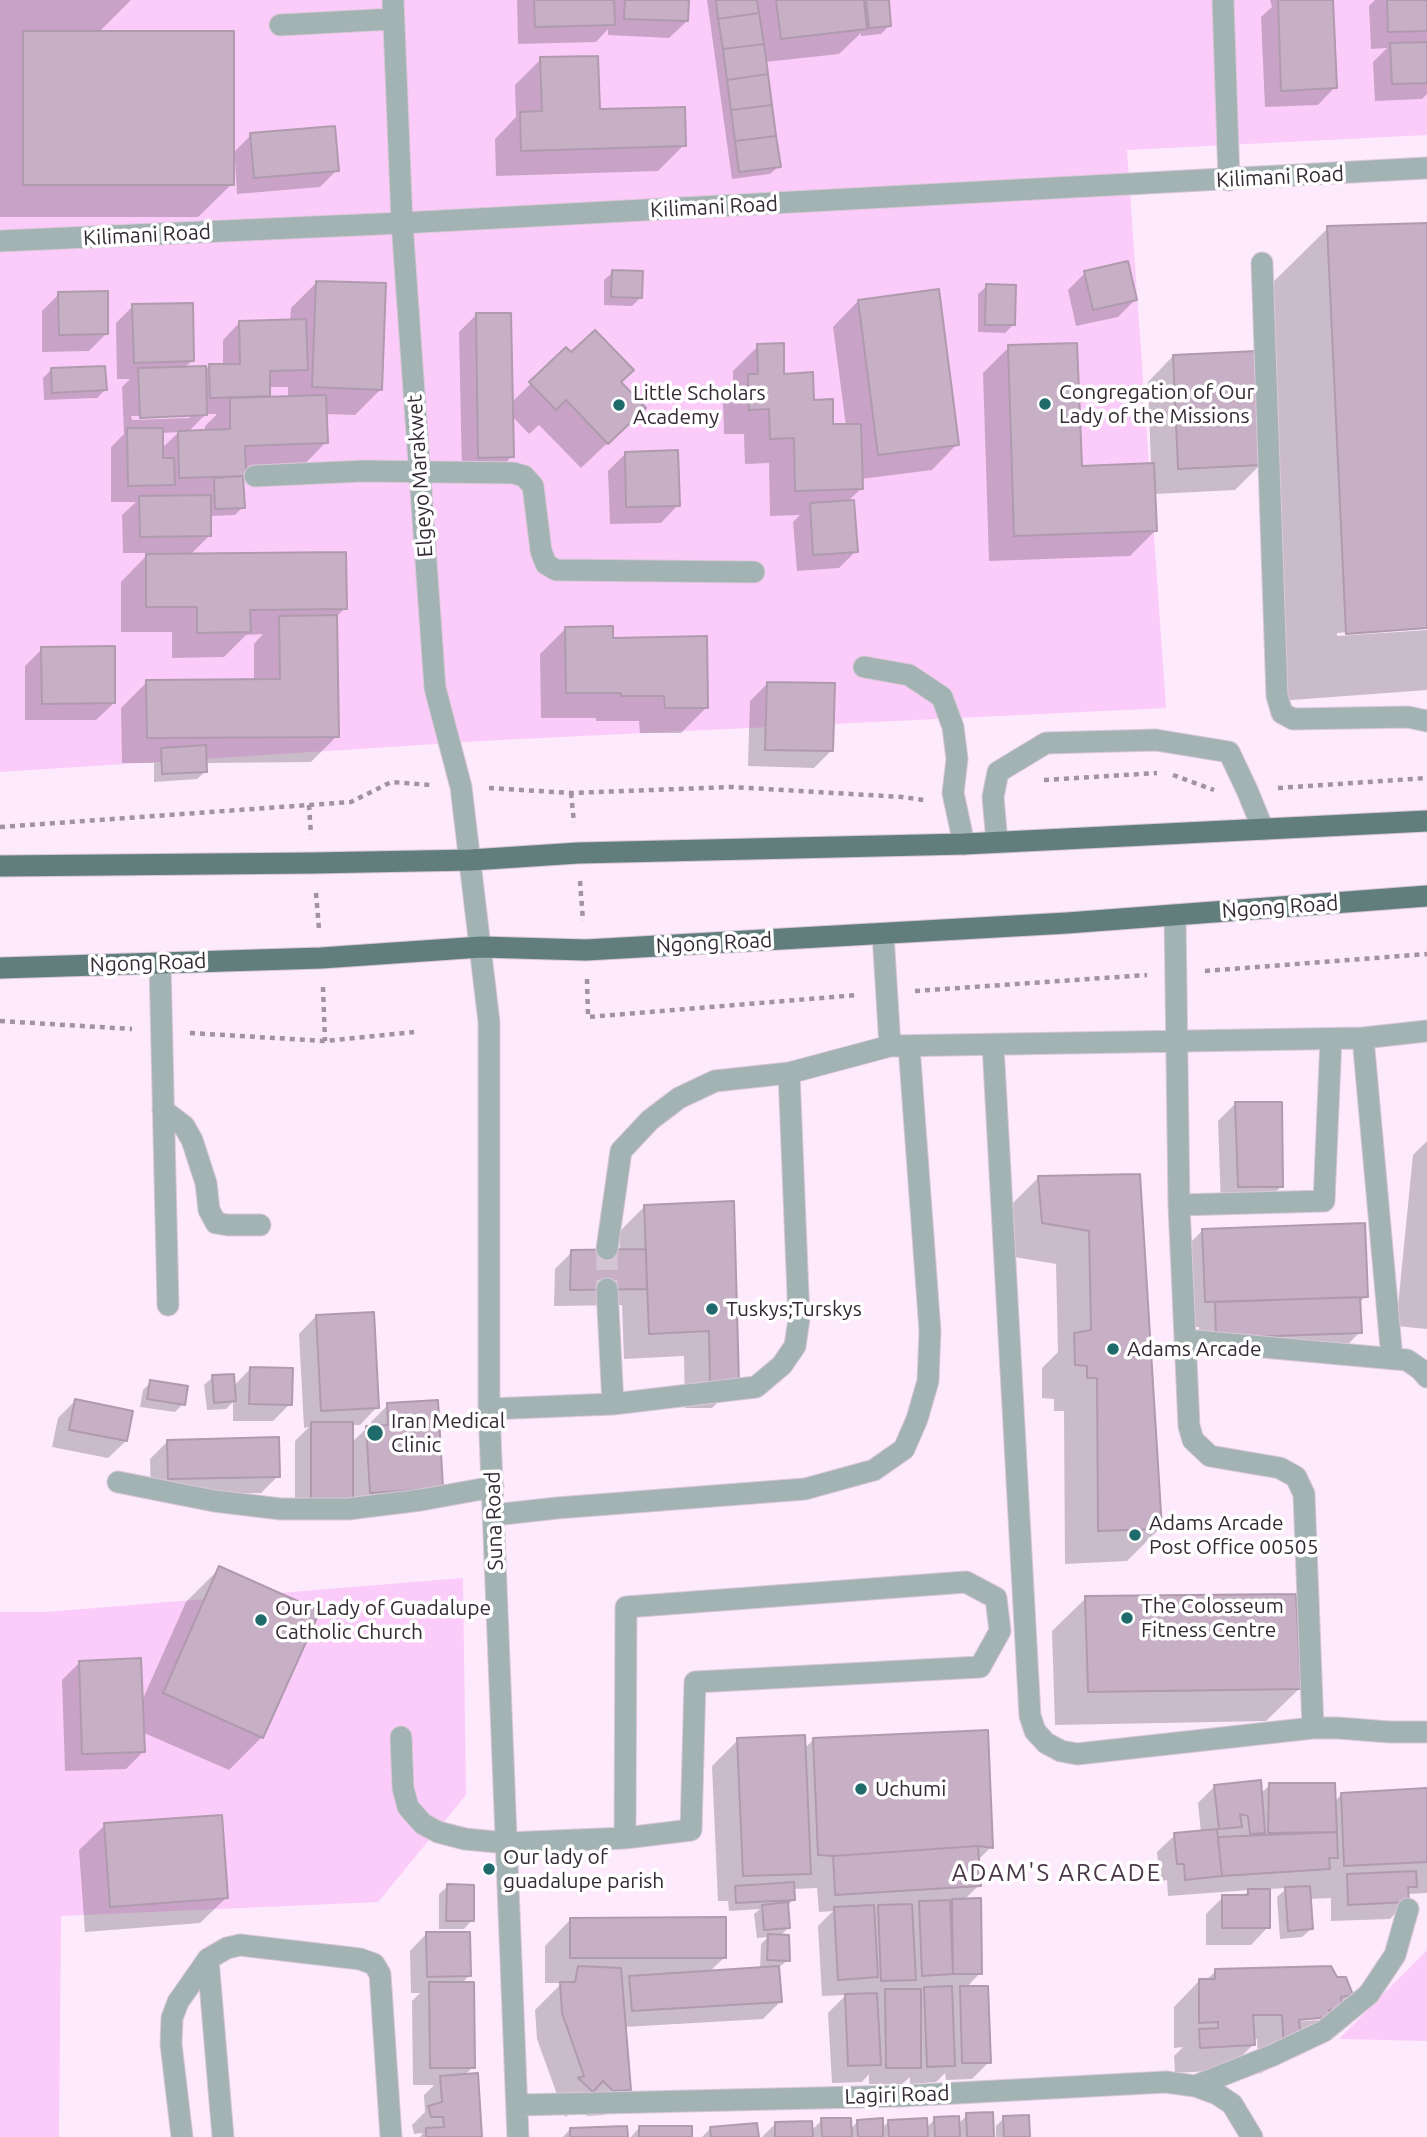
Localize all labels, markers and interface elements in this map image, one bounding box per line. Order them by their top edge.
street label: Kilimani Road [1215,161,1345,193]
street label: Kilimani Road [649,191,779,223]
street label: Kilimani Road [82,219,212,251]
place label: Congregation of Our Lady of the Missions [1059,379,1254,429]
place label: Little Scholars Academy [633,380,766,430]
street label: Elgeyo Marakwet [402,394,438,558]
marker: Congregation of Our Lady of the Missions [1037,396,1053,412]
marker: Little Scholars Academy [611,397,627,413]
street label: Ngong Road [1221,890,1339,924]
street label: Ngong Road [655,927,773,959]
street label: Ngong Road [89,948,207,978]
place label: Tuskys;Turskys [726,1296,862,1322]
marker: Tuskys;Turskys [704,1301,720,1317]
place label: Adams Arcade [1127,1336,1262,1362]
marker: Adams Arcade [1105,1341,1121,1357]
place label: Iran Medical Clinic [391,1408,505,1458]
marker: Iran Medical Clinic [365,1423,385,1443]
street label: Suna Road [480,1471,508,1571]
place label: Adams Arcade Post Office 00505 [1149,1510,1319,1560]
marker: Adams Arcade Post Office 00505 [1127,1527,1143,1543]
place label: The Colosseum Fitness Centre [1141,1593,1284,1643]
place label: Our Lady of Guadalupe Catholic Church [275,1595,491,1645]
marker: The Colosseum Fitness Centre [1119,1610,1135,1626]
marker: Our Lady of Guadalupe Catholic Church [253,1612,269,1628]
place label: Uchumi [875,1776,946,1802]
marker: Uchumi [853,1781,869,1797]
place label: Our lady of guadalupe parish [503,1844,664,1894]
district label: ADAM'S ARCADE [953,1859,1161,1887]
marker: Our lady of guadalupe parish [481,1861,497,1877]
street label: Lagiri Road [844,2081,950,2109]

